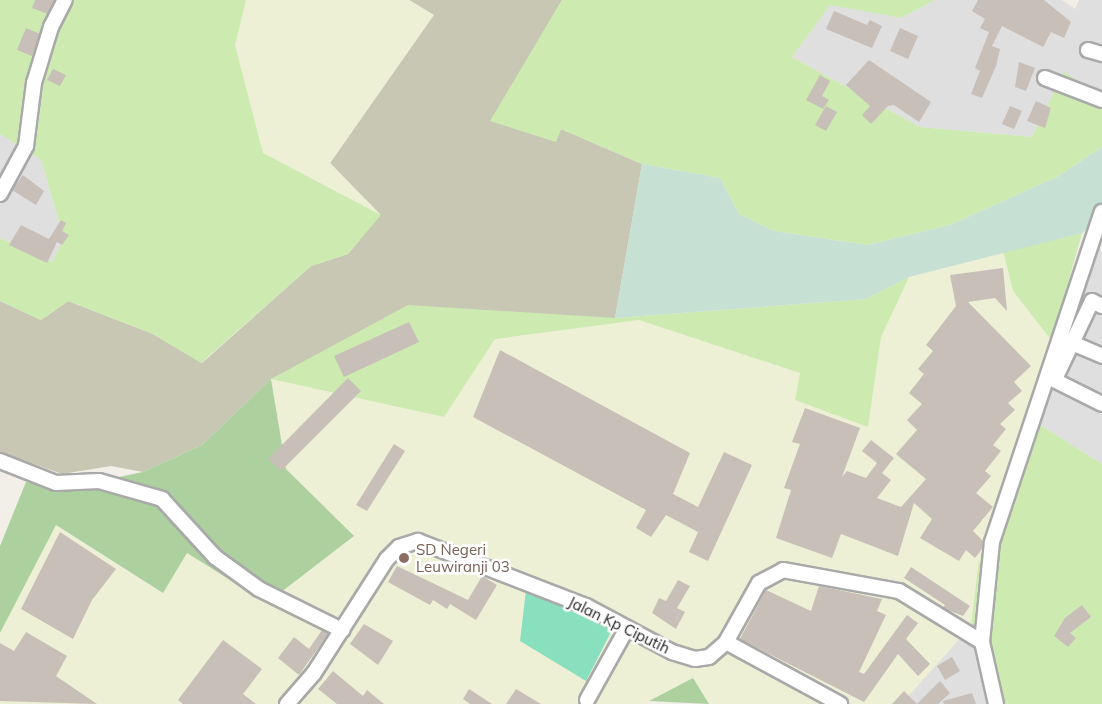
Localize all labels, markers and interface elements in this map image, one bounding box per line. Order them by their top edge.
place label: SD Negeri Leuwiranji 03 [416,540,510,575]
marker: SD Negeri Leuwiranji 03 [397,551,411,565]
street label: Jalan Kp Ciputih [565,593,673,657]

